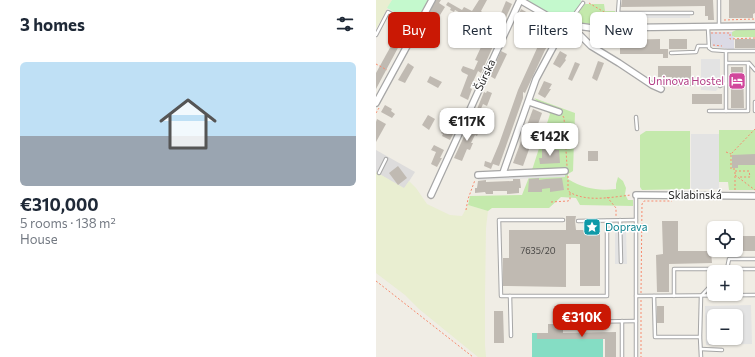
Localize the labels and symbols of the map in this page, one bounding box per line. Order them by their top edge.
street label: Šúrska [471,56,498,93]
hotel icon: Uninova Hostel [727,71,747,91]
place label: Uninova Hostel [648,74,724,87]
pin: €117K [439,108,495,142]
pin: €142K [522,123,578,157]
street label: Sklabinská [668,188,722,201]
place icon: Doprava [582,217,602,237]
place label: Doprava [605,220,647,233]
house number: 7635/20 [520,245,556,256]
pin: €310K [554,304,610,338]

